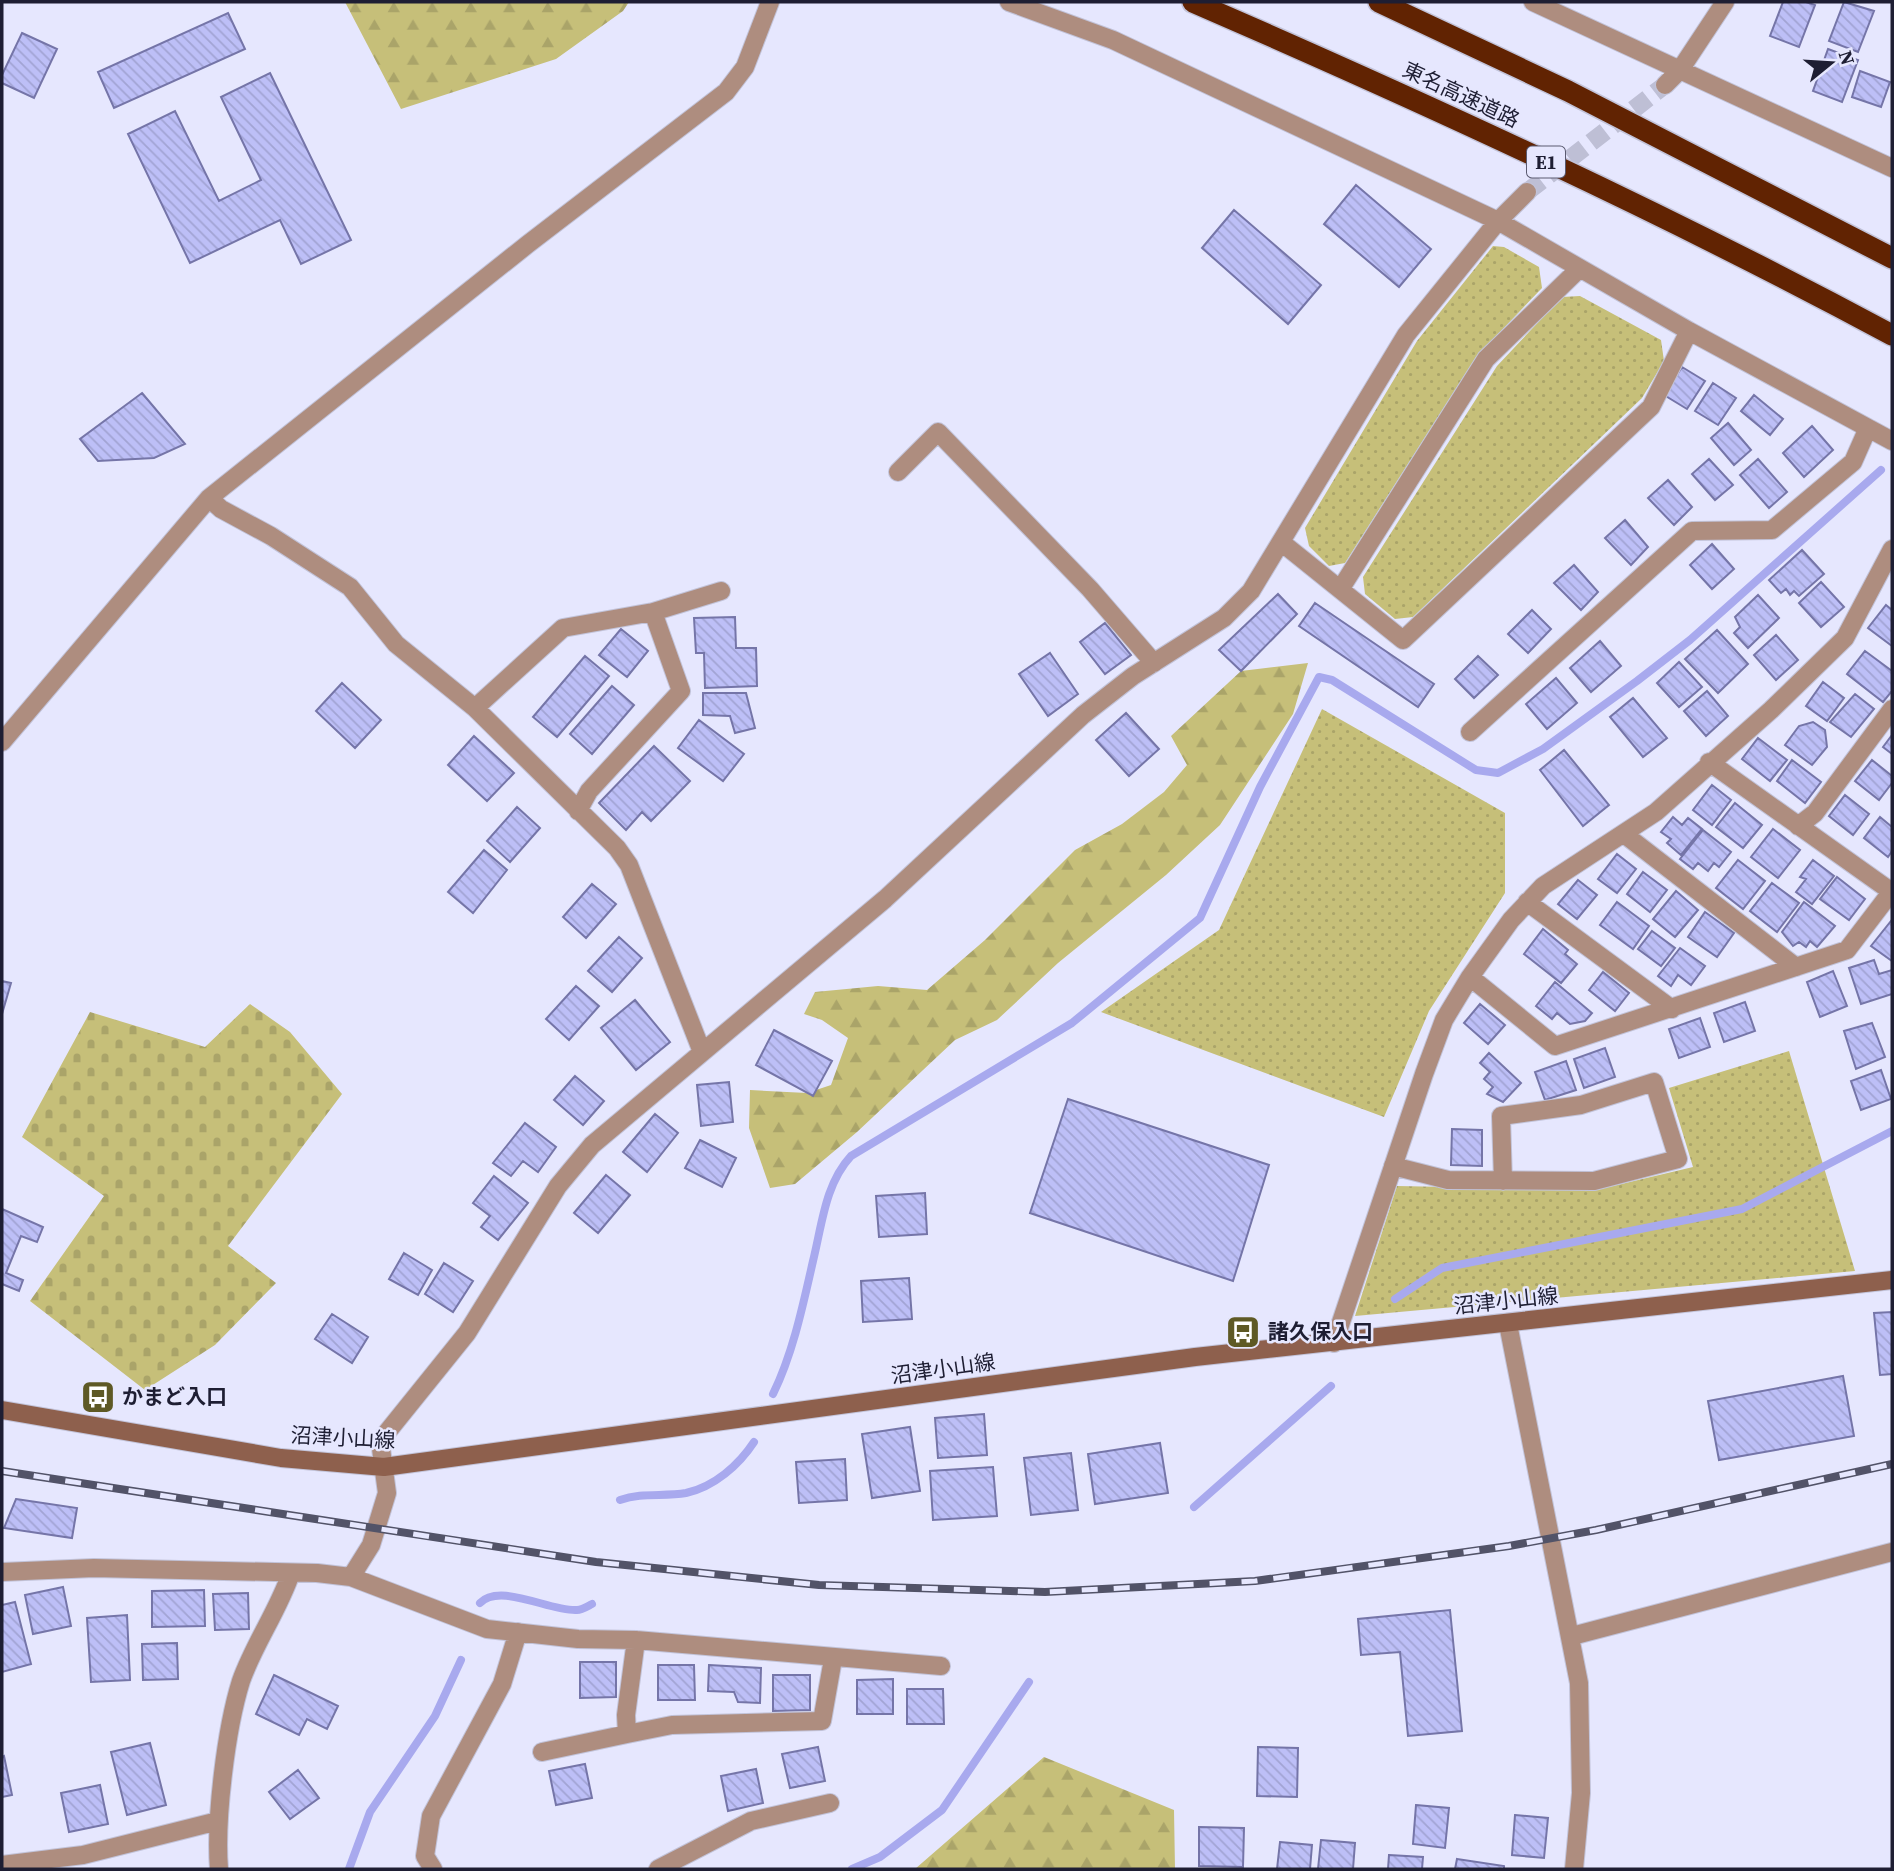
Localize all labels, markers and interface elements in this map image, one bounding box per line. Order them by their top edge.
north arrow [1796,28,1866,98]
text: N [1833,47,1862,68]
street label: 東名高速道路 [1398,55,1524,134]
road number: E1 [1527,146,1565,178]
street label: 沼津小山線 [1452,1281,1560,1320]
bus stop icon: 諸久保入口 [1224,1313,1262,1351]
place label: 諸久保入口 [1268,1317,1373,1346]
street label: 沼津小山線 [889,1347,997,1390]
bus stop icon: かまど入口 [79,1378,117,1416]
place label: かまど入口 [122,1382,227,1411]
street label: 沼津小山線 [290,1420,396,1455]

